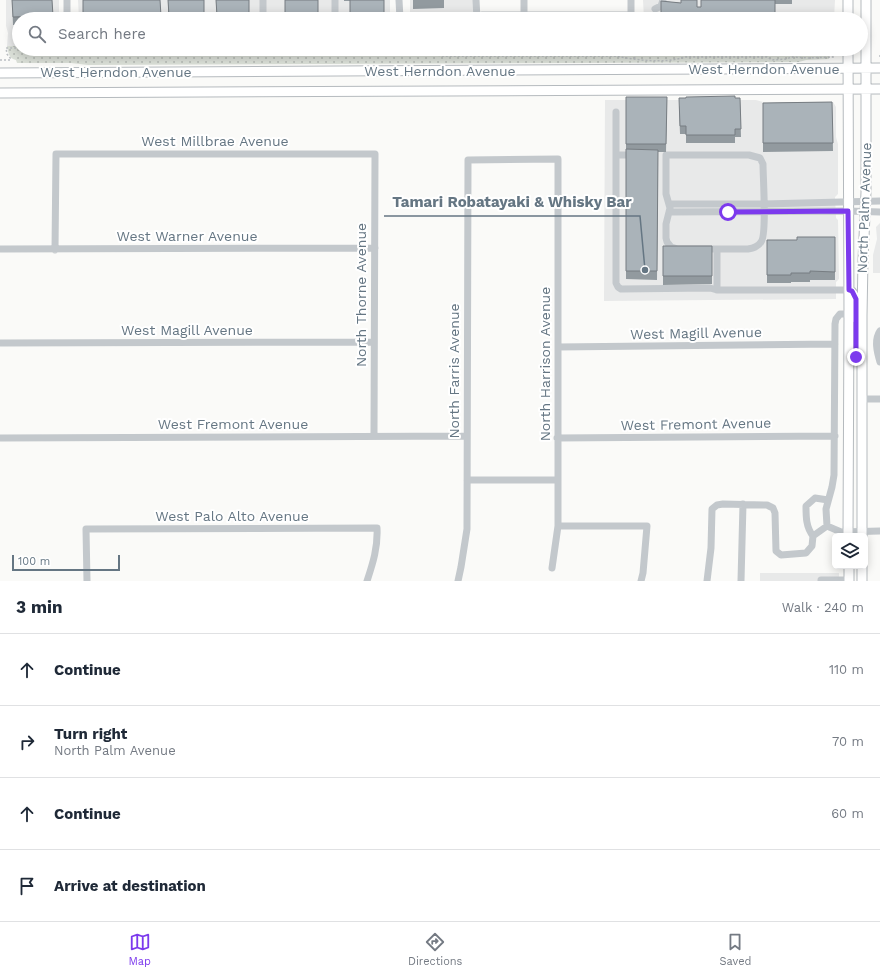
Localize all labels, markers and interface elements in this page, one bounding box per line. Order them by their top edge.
search box [12,12,868,56]
icon: search [26,23,48,45]
text: Search here [58,25,146,43]
street label: West Herndon Avenue [688,61,840,77]
street label: West Herndon Avenue [364,63,516,79]
street label: West Herndon Avenue [40,64,192,80]
street label: West Millbrae Avenue [141,133,289,149]
street label: North Palm Avenue [854,142,874,274]
callout: Tamari Robatayaki & Whisky Bar [384,189,640,216]
text: Tamari Robatayaki & Whisky Bar [392,193,632,211]
route start [719,203,737,221]
street label: North Thorne Avenue [353,223,369,367]
street label: West Warner Avenue [116,228,258,244]
street label: North Harrison Avenue [537,287,553,441]
street label: North Farris Avenue [446,303,462,439]
street label: West Magill Avenue [121,322,253,338]
street label: West Magill Avenue [630,324,762,342]
route end [847,348,865,366]
street label: West Fremont Avenue [621,415,771,433]
street label: West Fremont Avenue [158,416,308,432]
street label: West Palo Alto Avenue [155,508,309,524]
map controls [832,533,868,569]
button: layers [832,533,868,569]
scale bar [12,553,120,572]
text: 100 m [18,555,50,568]
text: 3 min [16,597,62,617]
text: Walk · 240 m [782,600,864,615]
icon: ahead [16,659,38,681]
text: Continue [54,661,121,679]
text: 110 m [829,662,864,677]
text: Turn right [54,725,127,743]
icon: right [16,731,38,753]
text: 70 m [832,734,864,749]
text: North Palm Avenue [54,743,176,758]
icon: ahead [16,803,38,825]
text: Continue [54,805,121,823]
text: 60 m [831,806,864,821]
icon: arrive [16,875,38,897]
text: Arrive at destination [54,877,206,895]
tab: Map [129,931,151,968]
tab: Directions [408,931,462,968]
tab: Saved [719,931,751,968]

